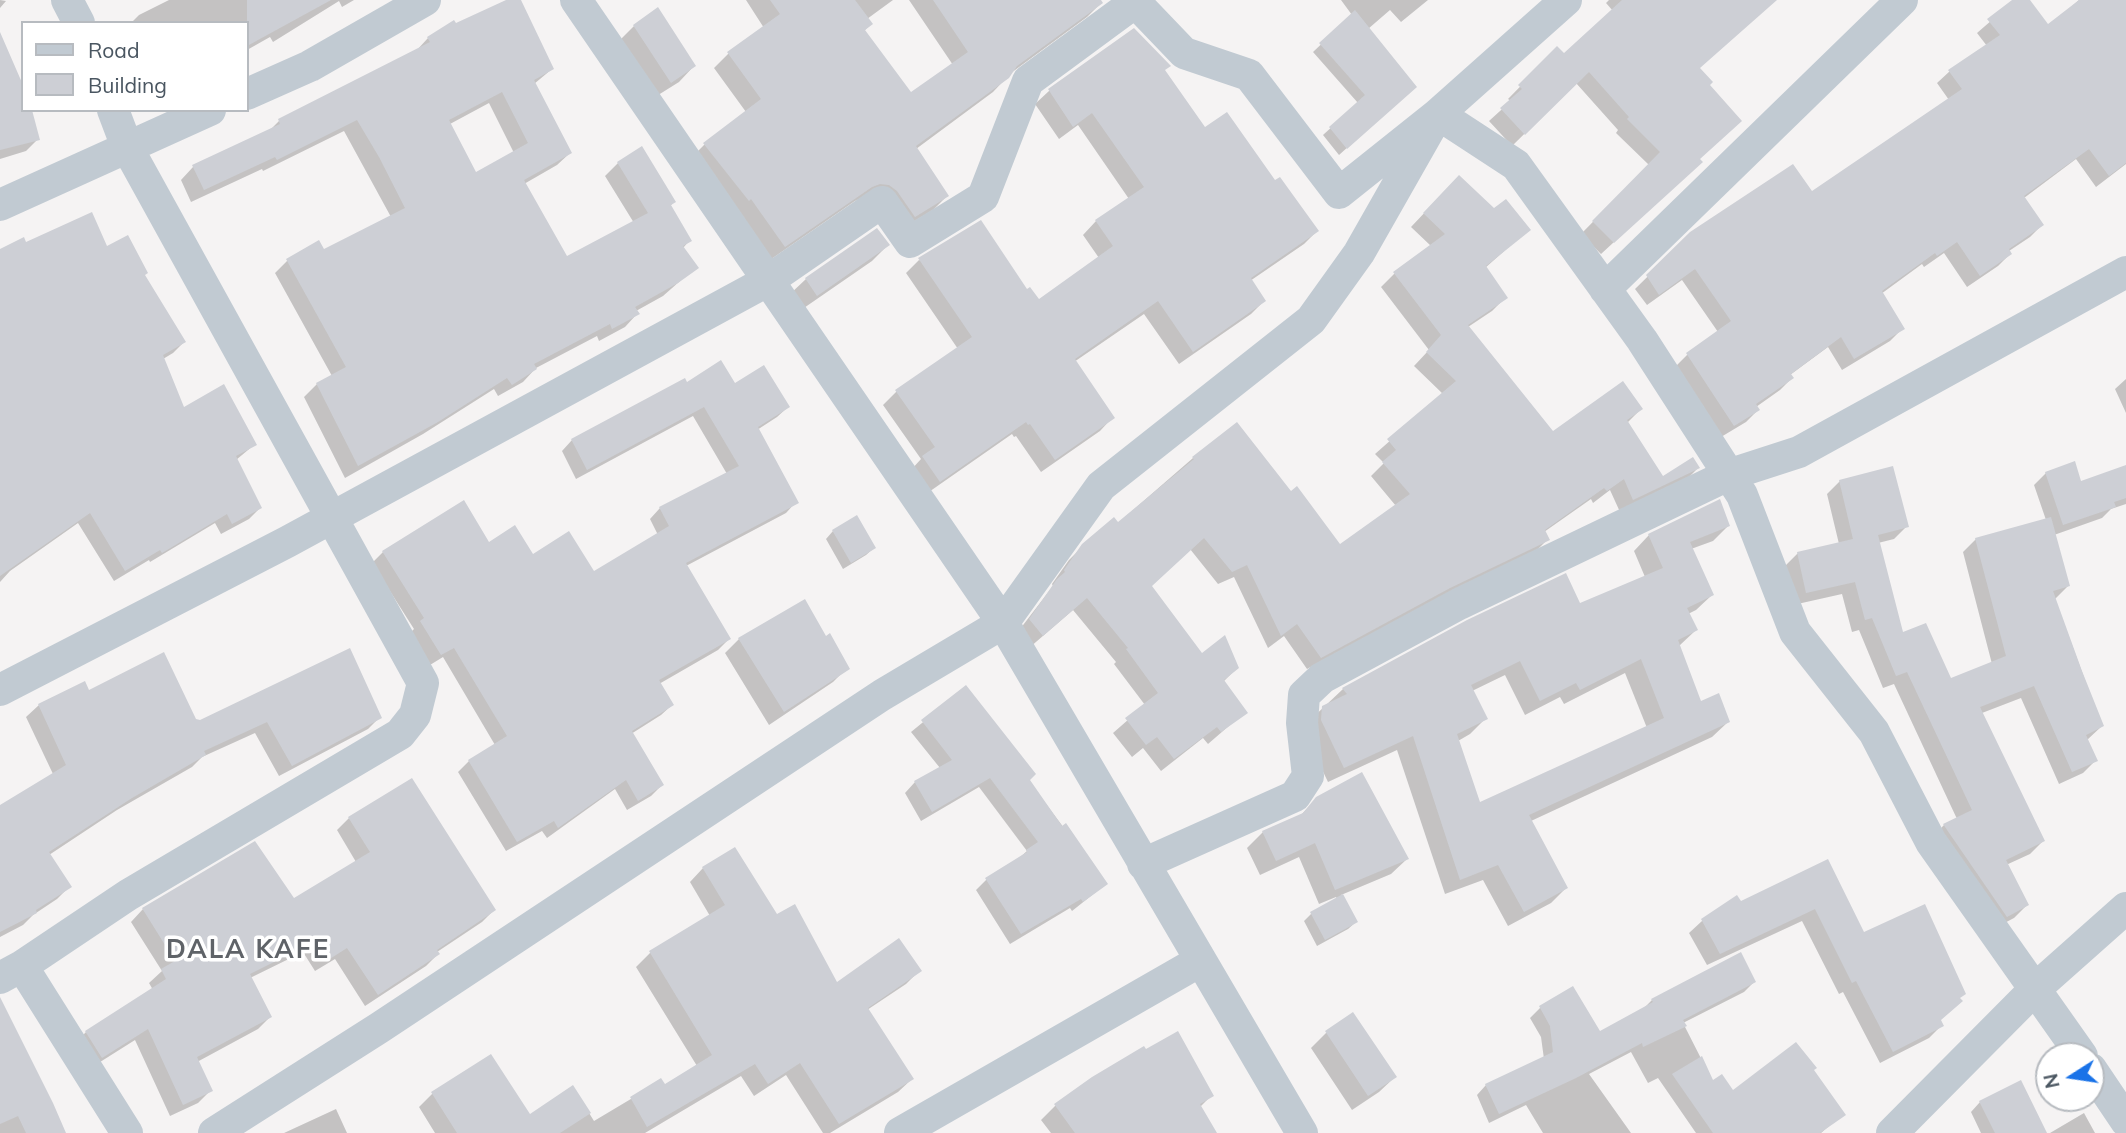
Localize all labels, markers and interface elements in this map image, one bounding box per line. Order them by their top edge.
legend [21,21,248,112]
text: Road [88,37,139,63]
text: Building [88,72,167,98]
district label: DALA KAFE [167,934,329,966]
north arrow [2035,1042,2105,1112]
text: N [2038,1071,2065,1090]

